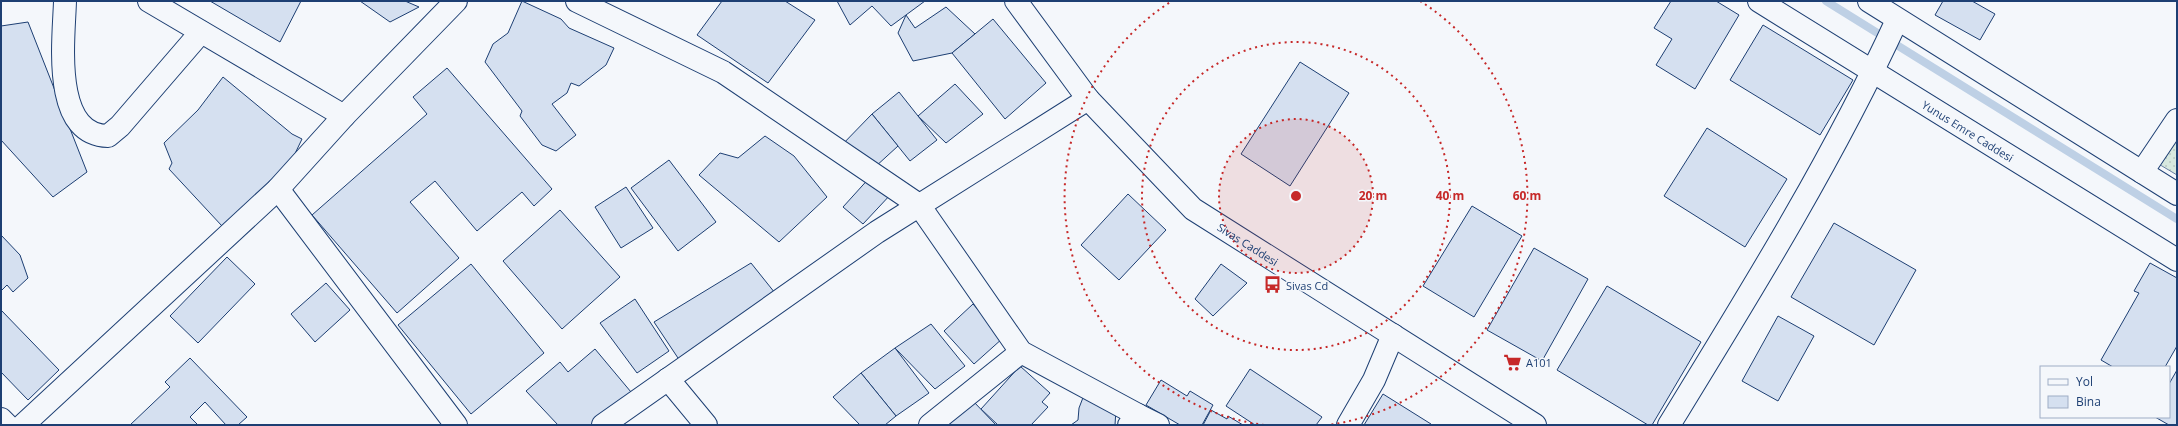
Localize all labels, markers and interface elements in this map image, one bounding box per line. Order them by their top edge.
street label: Yunus Emre Caddesi [1919,97,2017,165]
text: 20 m [1359,187,1387,204]
text: 40 m [1436,187,1464,204]
text: 60 m [1513,187,1541,204]
centre of rings [1289,189,1303,203]
street label: Sivas Caddesi [1215,219,1282,269]
bus stop icon: Sivas Cd [1263,275,1283,295]
place label: Sivas Cd [1286,278,1328,293]
supermarket icon: A101 [1503,352,1523,372]
place label: A101 [1526,355,1552,370]
legend [2040,366,2170,418]
text: Yol [2076,373,2093,390]
text: Bina [2076,393,2101,410]

